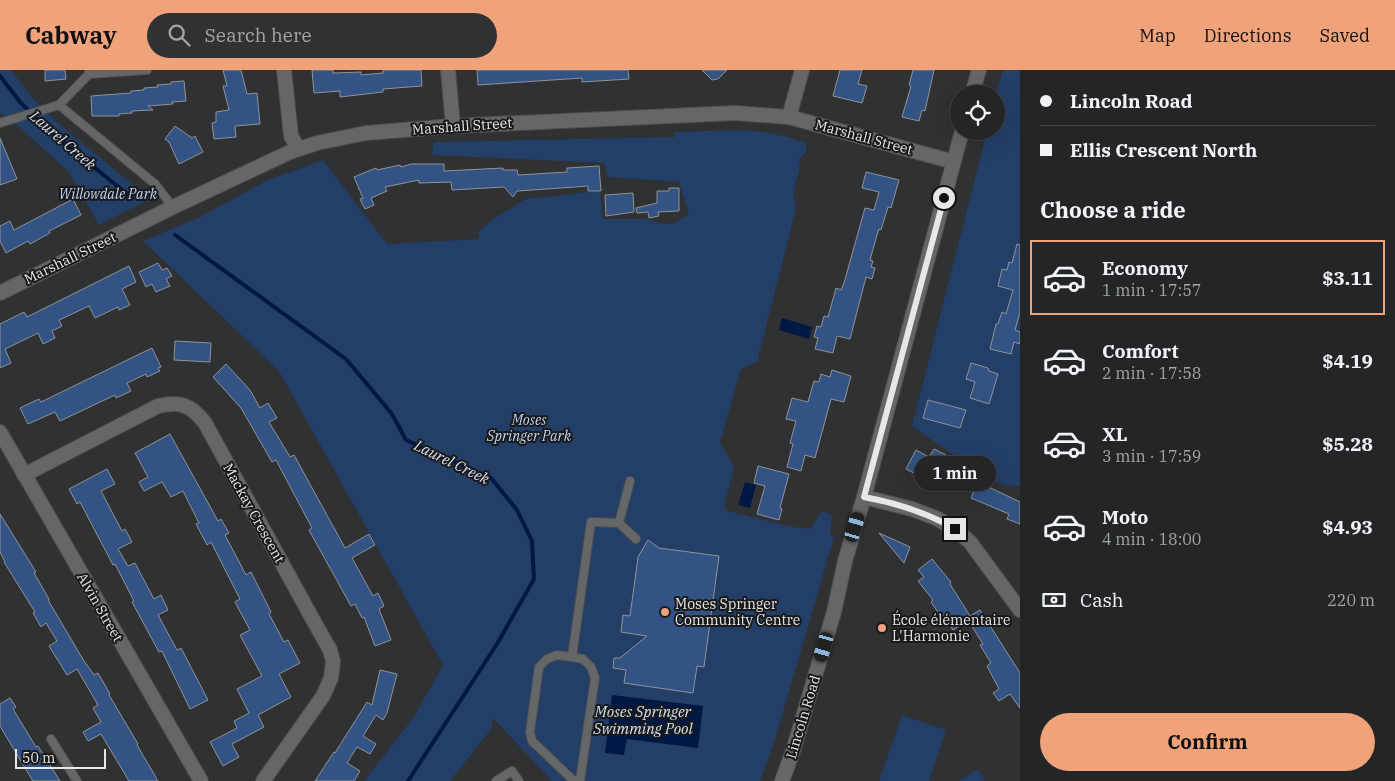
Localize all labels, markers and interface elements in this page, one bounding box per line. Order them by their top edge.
search box [147,13,497,58]
text: Cabway [25,19,117,51]
icon: search [165,21,193,49]
text: Search here [205,23,312,47]
text: Map [1139,24,1176,47]
text: Directions [1204,24,1292,47]
text: Saved [1320,24,1370,47]
map controls [950,85,1005,140]
button: locate [950,85,1005,140]
text: Lincoln Road [1070,89,1193,113]
water label: Laurel Creek [25,105,100,174]
street label: Marshall Street [411,114,513,138]
street label: Marshall Street [813,115,915,159]
text: Ellis Crescent North [1070,138,1257,162]
park label: Willowdale Park [59,185,158,203]
route start [933,187,955,209]
text: Choose a ride [1040,195,1186,224]
street label: Marshall Street [21,228,119,288]
icon: car [1042,255,1087,300]
text: Economy [1102,256,1188,280]
text: $3.11 [1322,266,1373,290]
text: 1 min · 17:57 [1102,280,1201,300]
icon: car [1042,338,1087,383]
text: Comfort [1102,339,1179,363]
text: $4.19 [1322,349,1373,373]
text: 2 min · 17:58 [1102,363,1201,383]
park label: Moses Springer Park [486,411,572,445]
icon: car [1042,421,1087,466]
text: XL [1102,422,1128,446]
text: $5.28 [1322,432,1373,456]
water label: Laurel Creek [410,435,493,488]
text: 3 min · 17:59 [1102,446,1201,466]
callout: 1 min [914,456,996,492]
street label: Mackay Crescent [219,460,289,566]
text: 1 min [933,463,977,483]
icon: car [1042,504,1087,549]
text: Moto [1102,505,1148,529]
car [843,510,866,544]
text: $4.93 [1322,515,1373,539]
route end [944,518,966,540]
text: 4 min · 18:00 [1102,529,1201,549]
street label: Alvin Street [73,569,127,645]
icon: cash [1040,586,1068,614]
text: Cash [1080,588,1124,612]
text: 220 m [1327,590,1375,610]
place label: Moses Springer Community Centre [675,595,800,629]
marker: Moses Springer Community Centre [659,606,671,618]
place label: École élémentaire L'Harmonie [892,610,1010,645]
marker: École élémentaire L'Harmonie [876,622,888,634]
car [812,631,835,663]
street label: Lincoln Road [782,673,824,761]
water label: Moses Springer Swimming Pool [592,702,694,738]
button: Confirm [1040,713,1375,771]
scale bar [15,746,106,769]
text: 50 m [22,749,55,767]

